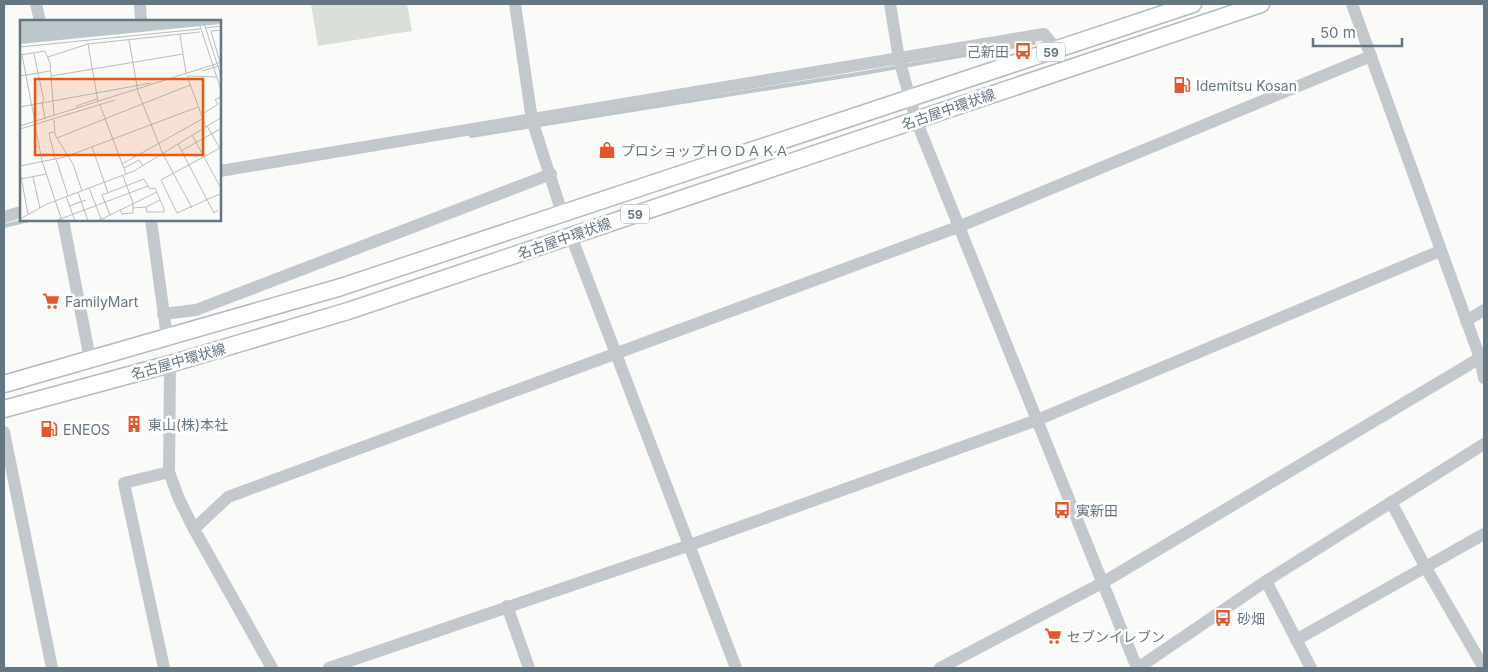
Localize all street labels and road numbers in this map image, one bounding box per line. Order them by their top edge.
road number: 59 [1037,42,1065,62]
street label: 名古屋中環状線 [899,85,997,133]
road number: 59 [621,204,649,223]
street label: 名古屋中環状線 [515,214,613,262]
street label: 名古屋中環状線 [129,339,227,383]

